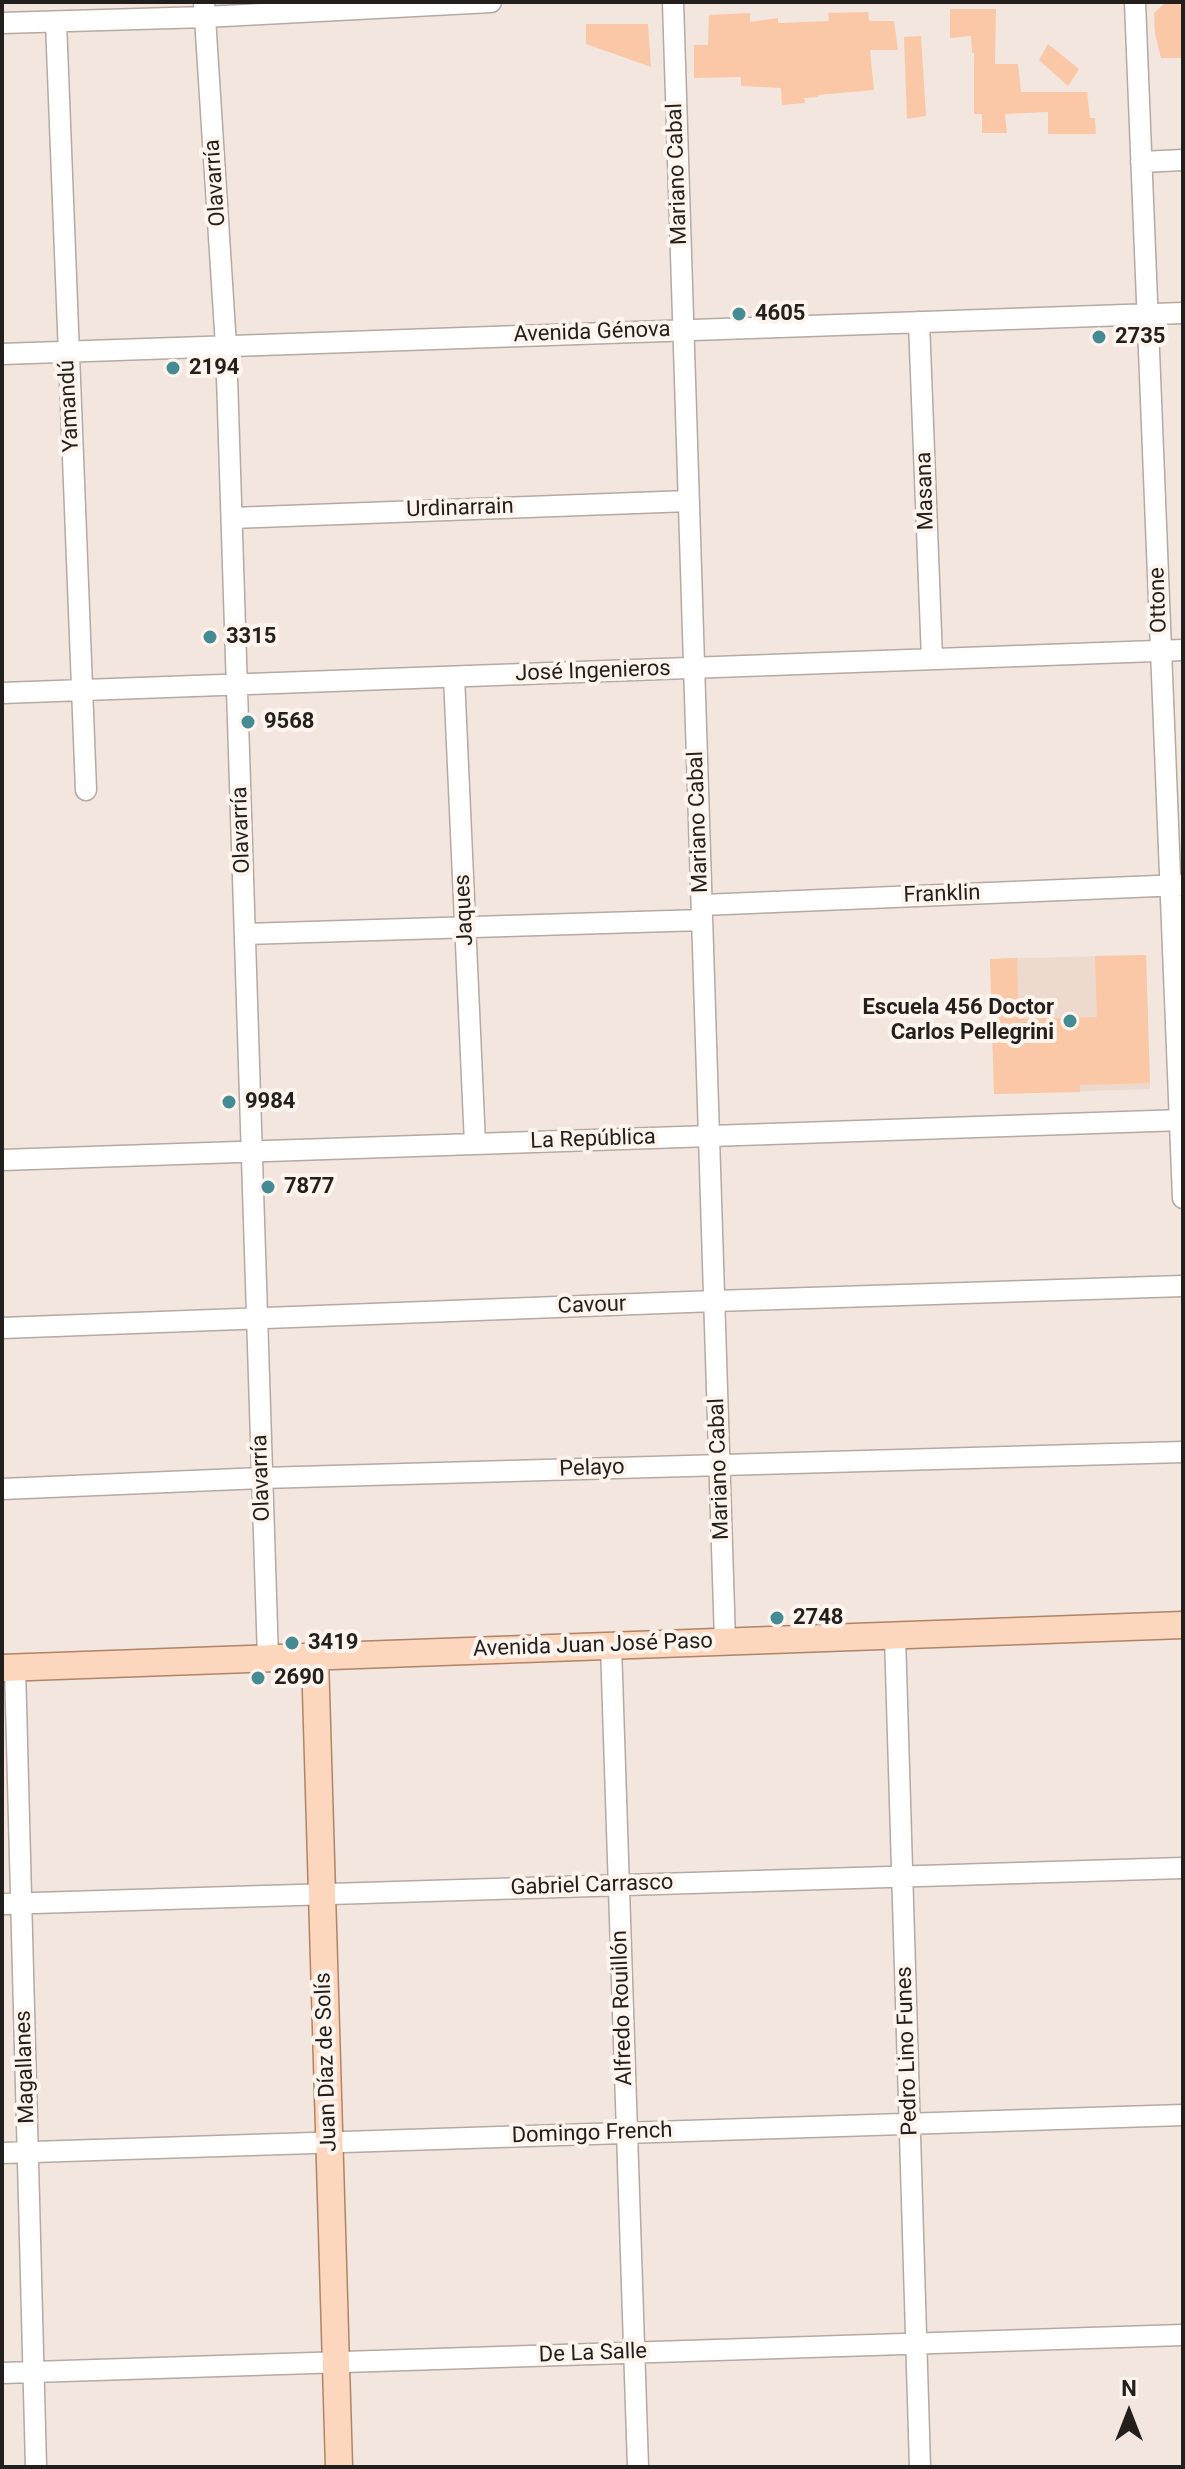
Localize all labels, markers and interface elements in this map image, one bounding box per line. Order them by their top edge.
street label: Mariano Cabal [662,103,694,245]
street label: Olavarría [200,139,232,227]
place label: 4605 [755,301,805,327]
marker: 4605 [730,305,748,323]
street label: Avenida Génova [513,317,671,349]
place label: 2735 [1115,324,1165,350]
marker: 2735 [1090,328,1108,346]
place label: 2194 [189,355,239,381]
street label: Yamandú [54,359,86,453]
marker: 2194 [164,359,182,377]
street label: Masana [911,451,941,531]
street label: Urdinarrain [406,494,514,524]
street label: Ottone [1145,567,1173,633]
place label: 3315 [226,624,276,650]
marker: 3315 [201,628,219,646]
street label: José Ingenieros [515,656,671,688]
place label: 9568 [264,709,314,735]
marker: 9568 [239,713,257,731]
street label: Mariano Cabal [683,751,715,893]
street label: Olavarría [227,786,257,874]
street label: Jaques [450,873,480,947]
street label: Franklin [903,880,981,910]
place label: Escuela 456 Doctor Carlos Pellegrini [862,995,1054,1046]
marker: Escuela 456 Doctor Carlos Pellegrini [1061,1012,1079,1030]
place label: 9984 [245,1089,295,1115]
marker: 9984 [220,1093,238,1111]
street label: La República [530,1125,656,1155]
place label: 7877 [284,1174,334,1200]
marker: 7877 [259,1178,277,1196]
street label: Cavour [557,1292,627,1320]
street label: Mariano Cabal [704,1398,736,1540]
street label: Olavarría [247,1434,277,1522]
street label: Pelayo [559,1455,625,1483]
place label: 2748 [793,1605,843,1631]
marker: 2748 [768,1609,786,1627]
street label: Avenida Juan José Paso [473,1629,713,1663]
place label: 3419 [308,1630,358,1656]
marker: 3419 [283,1634,301,1652]
place label: 2690 [274,1665,324,1691]
marker: 2690 [249,1669,267,1687]
street label: Gabriel Carrasco [510,1870,674,1902]
street label: Alfredo Rouillón [607,1930,639,2086]
street label: Pedro Lino Funes [892,1966,924,2136]
street label: Juan Díaz de Solís [311,1972,343,2152]
street label: Magallanes [11,2010,41,2124]
street label: Domingo French [511,2118,673,2150]
street label: De La Salle [538,2339,648,2369]
north arrow [1089,2373,1169,2453]
text: N [1121,2376,1137,2401]

